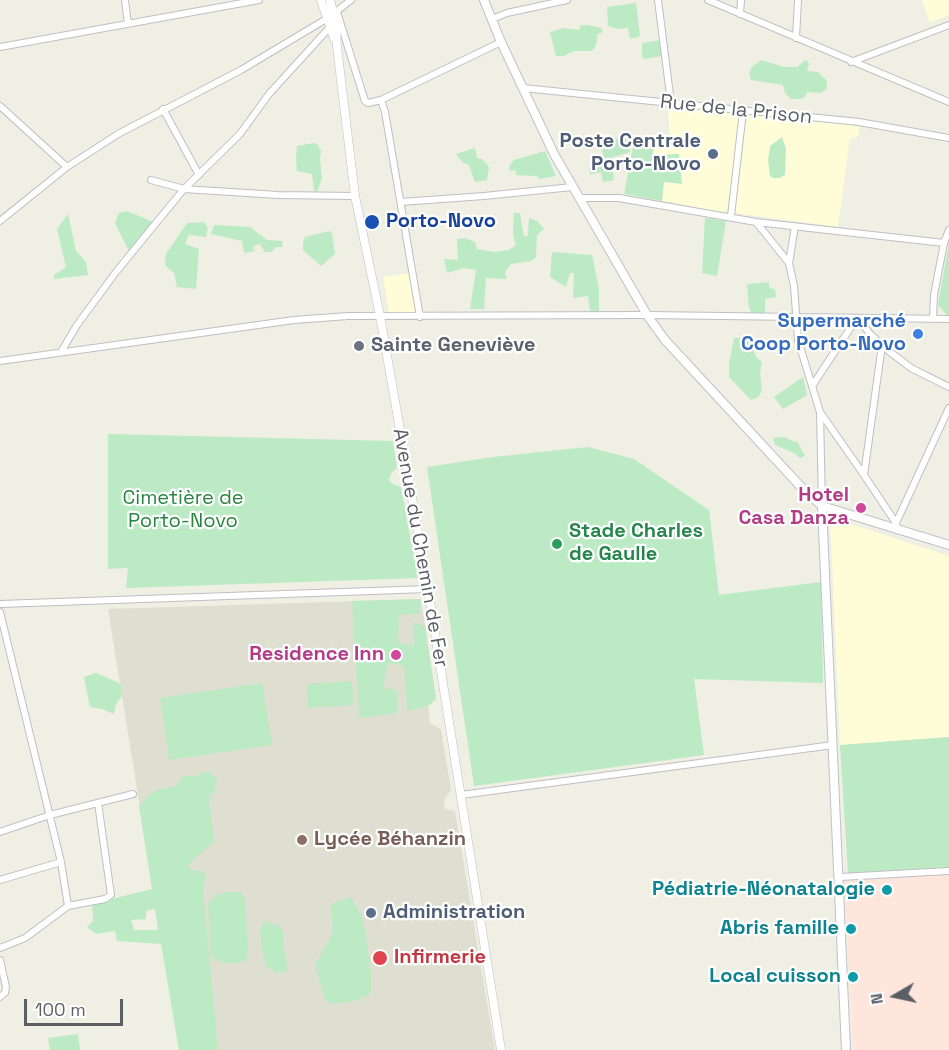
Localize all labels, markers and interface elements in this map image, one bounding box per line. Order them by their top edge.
street label: Rue de la Prison [659,90,813,130]
place label: Poste Centrale Porto-Novo [560,130,701,177]
marker: Poste Centrale Porto-Novo [706,147,720,161]
place label: Porto-Novo [386,210,496,234]
marker: Porto-Novo [363,213,381,231]
place label: Supermarché Coop Porto-Novo [741,310,906,357]
marker: Supermarché Coop Porto-Novo [911,327,925,341]
place label: Sainte Geneviève [371,334,536,358]
marker: Sainte Geneviève [352,339,366,353]
street label: Avenue du Chemin de Fer [387,427,453,669]
place label: Hotel Casa Danza [738,484,849,531]
park label: Cimetière de Porto-Novo [122,487,244,534]
marker: Hotel Casa Danza [854,501,868,515]
place label: Stade Charles de Gaulle [569,520,703,567]
marker: Stade Charles de Gaulle [550,537,564,551]
place label: Residence Inn [249,643,384,667]
marker: Residence Inn [389,648,403,662]
place label: Lycée Béhanzin [314,828,466,852]
marker: Lycée Béhanzin [295,833,309,847]
place label: Pédiatrie-Néonatalogie [652,878,875,902]
marker: Pédiatrie-Néonatalogie [880,883,894,897]
place label: Administration [383,901,525,925]
marker: Administration [364,906,378,920]
place label: Abris famille [720,917,839,941]
marker: Abris famille [844,922,858,936]
place label: Infirmerie [394,946,486,970]
marker: Infirmerie [371,949,389,967]
place label: Local cuisson [709,965,841,989]
north arrow [865,966,925,1026]
marker: Local cuisson [846,970,860,984]
scale bar [27,987,126,1025]
text: N [866,992,888,1006]
text: 100 m [35,998,86,1021]

